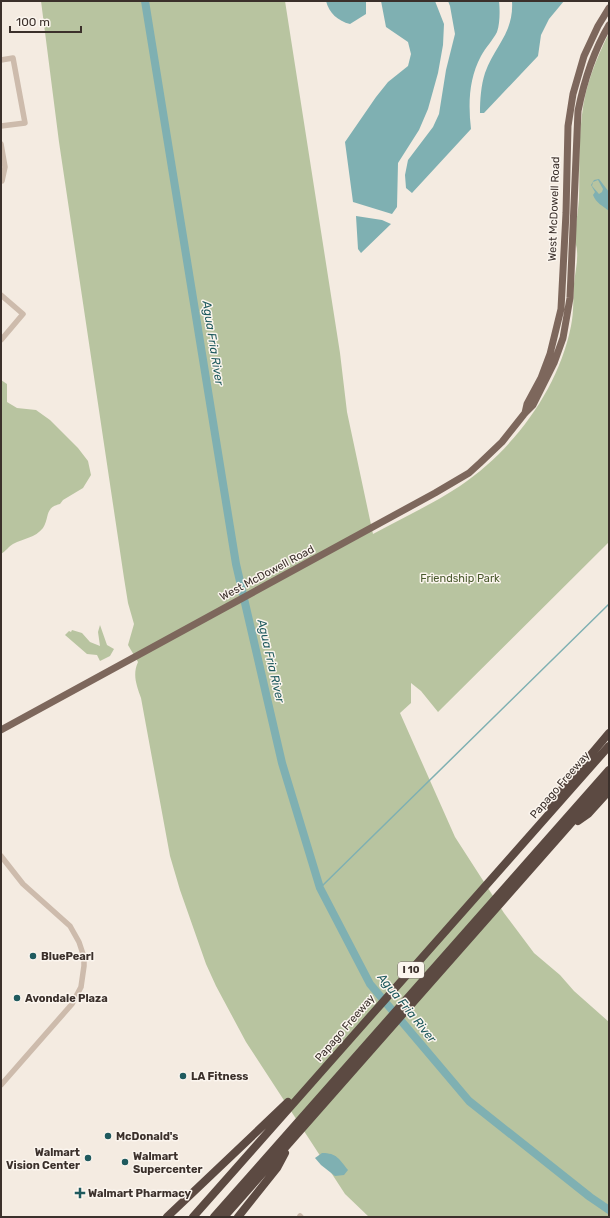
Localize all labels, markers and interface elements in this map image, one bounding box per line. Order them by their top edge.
scale bar [10,8,81,34]
text: 100 m [16,15,50,29]
street label: West McDowell Road [546,156,562,262]
water label: Agua Fria River [199,299,227,387]
street label: West McDowell Road [218,543,316,603]
park label: Friendship Park [420,572,500,585]
water label: Agua Fria River [254,617,287,704]
street label: Papago Freeway [527,749,593,821]
place label: BluePearl [41,950,94,963]
marker: BluePearl [28,951,38,961]
road number: I 10 [398,962,424,978]
water label: Agua Fria River [374,970,440,1046]
place label: Avondale Plaza [25,992,108,1005]
street label: Papago Freeway [312,992,378,1064]
marker: Avondale Plaza [12,993,22,1003]
place label: LA Fitness [191,1070,248,1083]
marker: LA Fitness [178,1071,188,1081]
place label: McDonald's [116,1130,178,1143]
marker: McDonald's [103,1131,113,1141]
place label: Walmart Vision Center [6,1146,80,1172]
place label: Walmart Supercenter [133,1150,202,1176]
marker: Walmart Vision Center [83,1153,93,1163]
marker: Walmart Supercenter [120,1157,130,1167]
place label: Walmart Pharmacy [88,1187,192,1200]
marker: Walmart Pharmacy [75,1188,85,1198]

